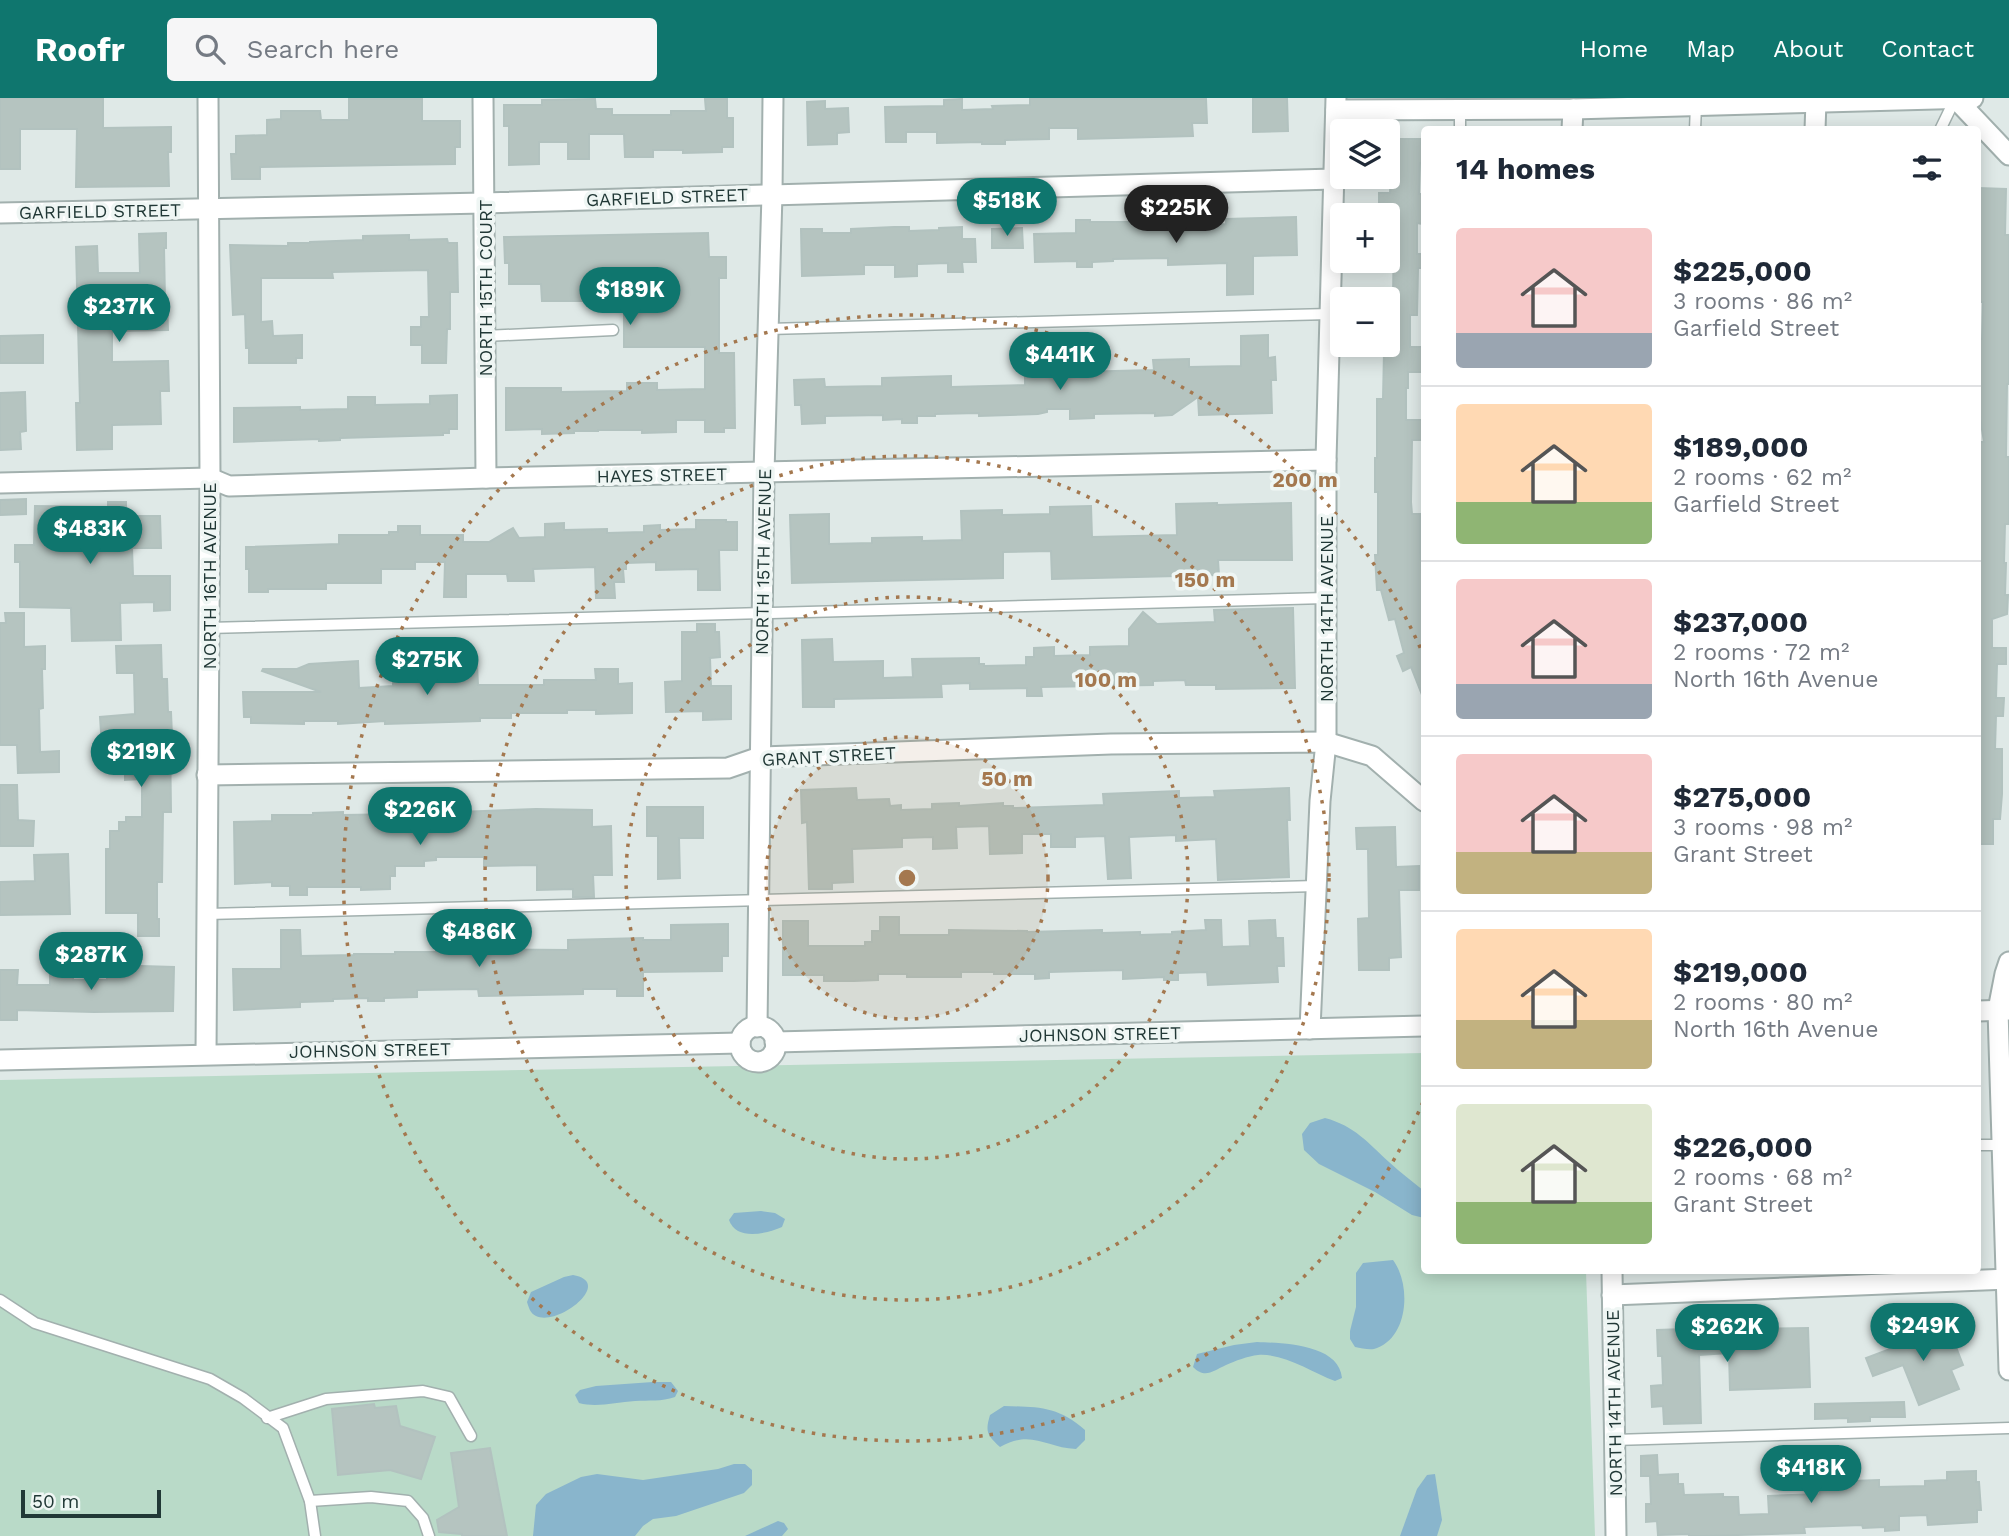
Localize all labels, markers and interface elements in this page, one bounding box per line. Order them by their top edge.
search box [167,18,657,81]
text: Roofr [35,30,125,69]
icon: search [191,30,229,68]
text: Search here [247,34,399,64]
text: Home [1580,35,1648,63]
text: Map [1686,35,1735,63]
text: About [1773,35,1843,63]
text: Contact [1881,35,1974,63]
map controls [1330,119,1400,357]
button: layers [1330,119,1400,189]
icon: filters [1908,149,1946,187]
text: 14 homes [1456,151,1595,186]
pin: $518K [958,178,1056,238]
street label: GARFIELD STREET [586,184,749,210]
pin: $225K [1127,186,1225,245]
text: $518K [973,187,1041,214]
text: $225K [1140,194,1212,221]
street label: GARFIELD STREET [19,199,181,223]
street label: NORTH 15TH COURT [475,199,496,376]
button: + [1330,203,1400,273]
text: $225,000 [1673,253,1812,288]
icon: home [1512,256,1596,340]
pin: $189K [581,268,679,327]
text: $189K [595,276,665,303]
pin: $237K [70,285,168,344]
button: − [1330,287,1400,357]
text: 3 rooms · 86 m² [1673,288,1852,315]
text: $237K [83,293,155,320]
text: Garfield Street [1673,315,1839,342]
pin: $441K [1011,332,1109,392]
text: $441K [1025,341,1095,368]
text: $189,000 [1673,429,1809,464]
icon: home [1512,432,1596,516]
street label: HAYES STREET [596,463,728,487]
text: 2 rooms · 62 m² [1673,464,1851,491]
text: 200 m [1272,467,1338,492]
street label: NORTH 15TH AVENUE [751,469,775,655]
street label: NORTH 16TH AVENUE [199,482,220,670]
text: Garfield Street [1673,491,1839,518]
pin: $483K [41,506,139,566]
text: $483K [53,515,127,542]
street label: NORTH 14TH AVENUE [1316,516,1337,702]
text: 150 m [1175,567,1235,592]
text: $237,000 [1673,604,1808,639]
icon: home [1512,607,1596,691]
pin: $275K [378,638,476,697]
text: 2 rooms · 72 m² [1673,639,1849,666]
text: $275K [391,646,463,673]
text: North 16th Avenue [1673,666,1879,693]
text: 100 m [1075,667,1137,692]
pin: $219K [92,730,190,789]
text: $219K [107,738,175,765]
street label: GRANT STREET [761,742,897,770]
text: 50 m [981,766,1033,791]
text: $275,000 [1673,779,1811,814]
icon: home [1512,782,1596,866]
pin: $226K [371,788,469,847]
text: $226K [384,796,456,823]
text: 3 rooms · 98 m² [1673,814,1852,841]
text: Grant Street [1673,841,1813,868]
centre of rings [895,866,919,890]
pin: $486K [430,910,528,969]
text: $486K [442,918,516,945]
pin: $287K [42,932,140,992]
text: $287K [55,941,127,968]
text: $219,000 [1673,954,1808,989]
icon: home [1512,957,1596,1041]
text: 2 rooms · 80 m² [1673,989,1852,1016]
text: North 16th Avenue [1673,1016,1879,1043]
street label: JOHNSON STREET [1019,1022,1181,1046]
street label: JOHNSON STREET [289,1038,451,1062]
text: $226,000 [1673,1129,1813,1164]
icon: home [1512,1132,1596,1216]
text: 2 rooms · 68 m² [1673,1164,1852,1191]
text: Grant Street [1673,1191,1813,1218]
pin: $262K [1678,1304,1776,1364]
pin: $249K [1874,1304,1972,1363]
street label: NORTH 14TH AVENUE [1602,1309,1626,1497]
text: $249K [1886,1312,1960,1339]
text: $262K [1691,1313,1763,1340]
pin: $418K [1762,1446,1860,1505]
text: $418K [1776,1454,1846,1481]
scale bar [21,1487,161,1519]
text: 50 m [32,1490,79,1513]

